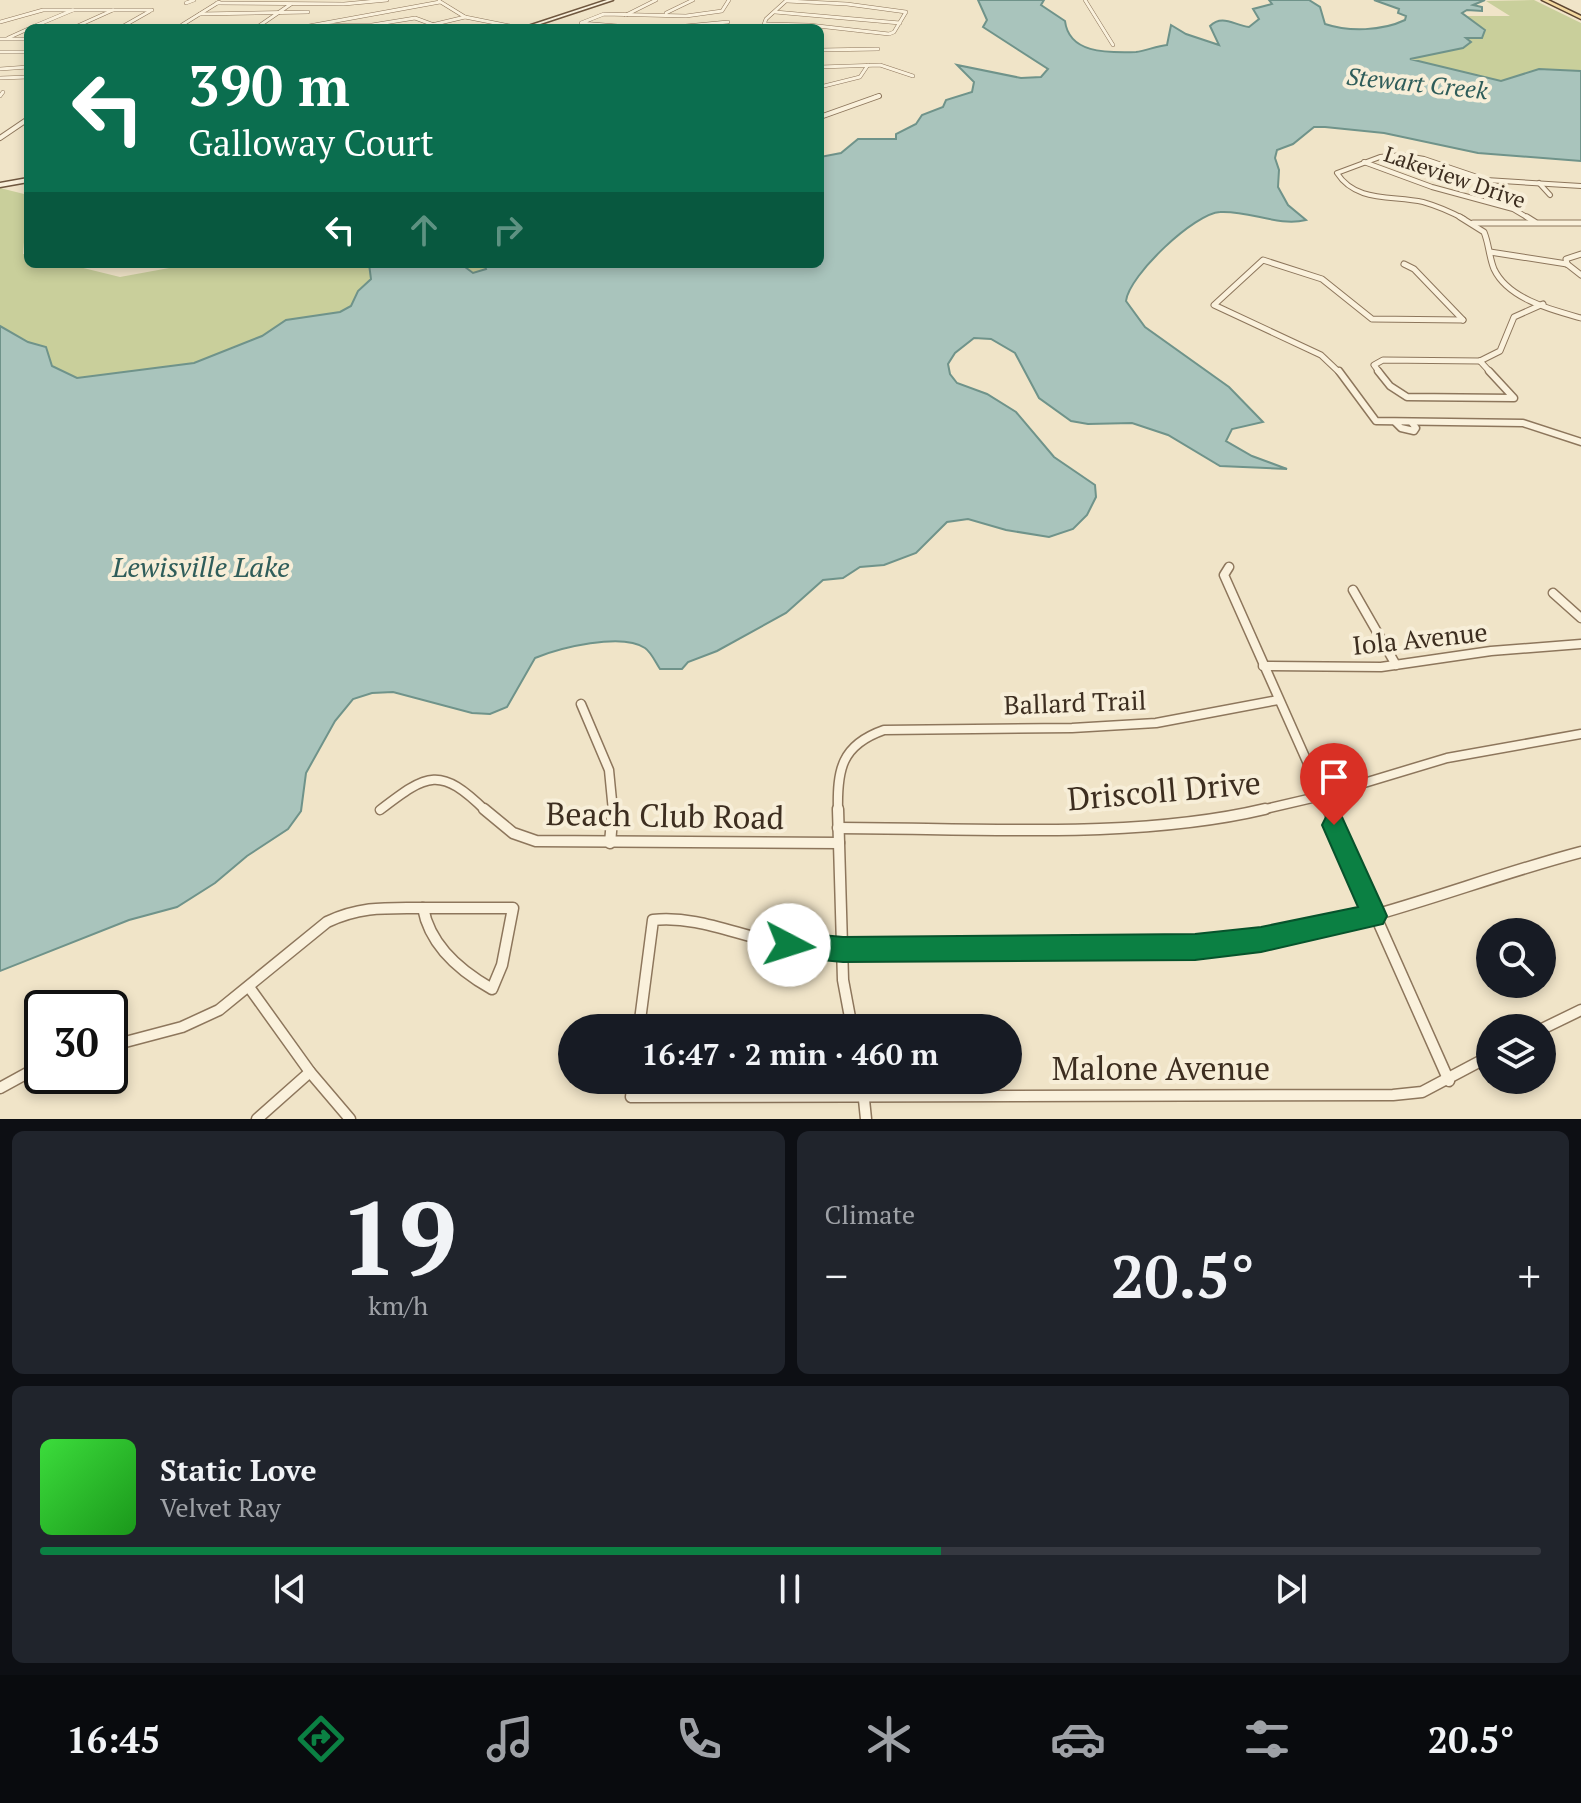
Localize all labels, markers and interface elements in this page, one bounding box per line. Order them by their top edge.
text: 390 m [188,48,350,122]
icon: left [56,56,160,160]
water label: Stewart Creek [1345,60,1490,106]
text: Galloway Court [188,119,433,166]
street label: Lakeview Drive [1381,139,1530,214]
icon: left [318,208,362,252]
icon: ahead [402,208,446,252]
icon: right [486,208,530,252]
water label: Lewisville Lake [111,548,290,585]
street label: Iola Avenue [1351,614,1489,662]
street label: Ballard Trail [1003,683,1147,721]
pin [1300,743,1368,825]
icon: arrive [1312,755,1356,799]
street label: Driscoll Drive [1066,761,1262,819]
street label: Beach Club Road [545,792,785,838]
position arrow [747,903,831,987]
map controls [1476,918,1556,1094]
button: search [1476,918,1556,998]
speed limit sign: 30 [24,990,128,1094]
button: layers [1476,1014,1556,1094]
text: 16:47 · 2 min · 460 m [642,1034,938,1074]
street label: Malone Avenue [1052,1047,1270,1089]
text: 19 [339,1167,457,1305]
text: Climate [825,1197,915,1231]
text: 20.5° [1111,1236,1255,1315]
text: − [825,1246,848,1305]
text: + [1518,1246,1541,1305]
text: km/h [368,1288,428,1322]
text: Static Love [160,1450,317,1490]
text: Velvet Ray [160,1490,281,1524]
icon: previous [268,1567,312,1611]
icon: pause [768,1567,812,1611]
icon: next [1269,1567,1313,1611]
icon: directions [293,1711,349,1767]
icon: music [482,1711,538,1767]
icon: phone [671,1711,727,1767]
icon: climate [861,1711,917,1767]
icon: car [1050,1711,1106,1767]
icon: filters [1239,1711,1295,1767]
text: 16:45 [67,1716,160,1763]
text: 20.5° [1428,1716,1514,1763]

